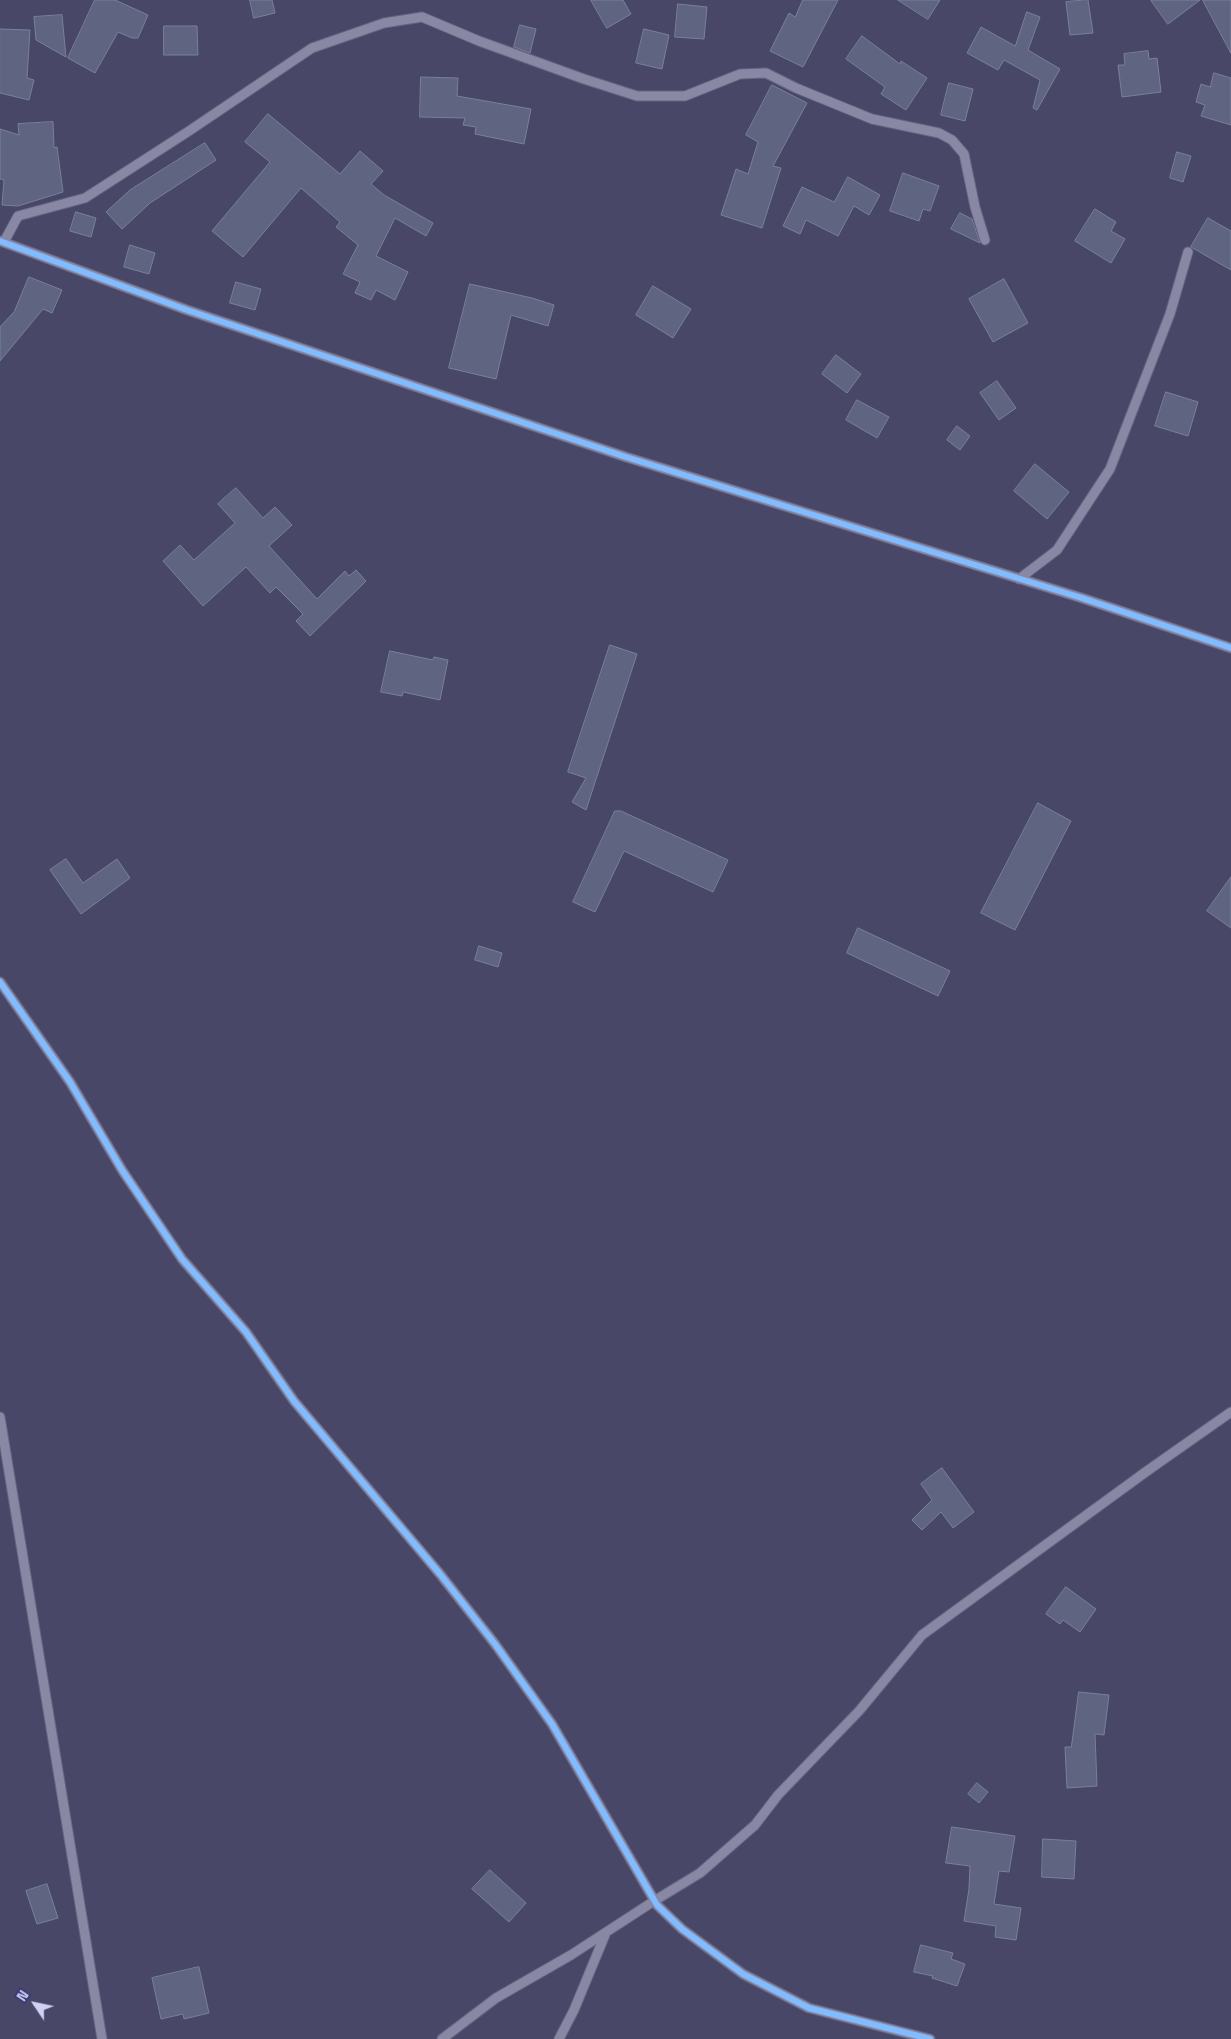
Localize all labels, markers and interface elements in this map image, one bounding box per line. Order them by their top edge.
north arrow [10,1979,60,2029]
text: N [12,1987,33,2005]

